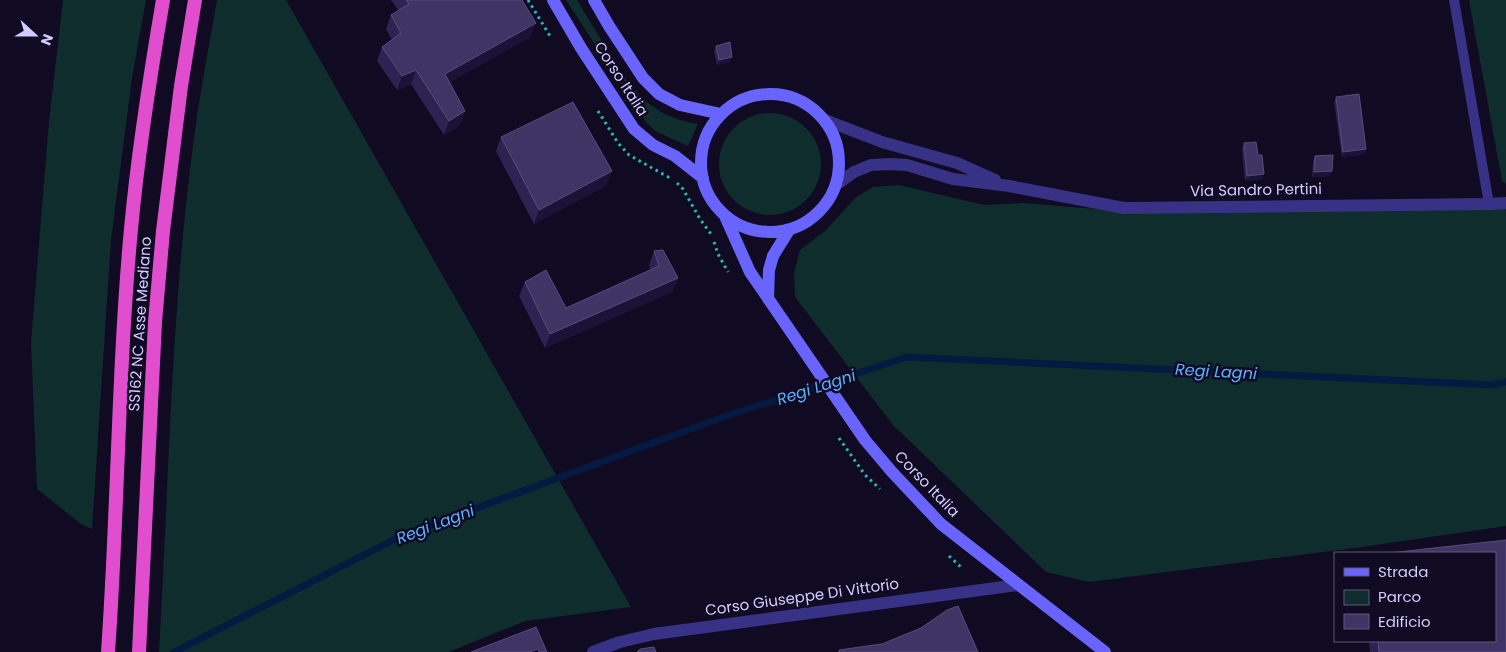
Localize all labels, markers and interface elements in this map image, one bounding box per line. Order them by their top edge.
north arrow [10,10,60,60]
text: N [36,31,58,48]
street label: Corso Italia [589,37,653,120]
street label: Via Sandro Pertini [1190,178,1322,201]
street label: SS162 NC Asse Mediano [123,236,156,412]
water label: Regi Lagni [1174,358,1259,385]
water label: Regi Lagni [774,364,860,411]
street label: Corso Italia [890,446,964,522]
water label: Regi Lagni [393,499,479,550]
legend [1334,552,1496,642]
text: Strada [1378,561,1428,582]
street label: Corso Giuseppe Di Vittorio [704,573,900,621]
text: Parco [1378,586,1421,607]
text: Edificio [1378,611,1431,632]

